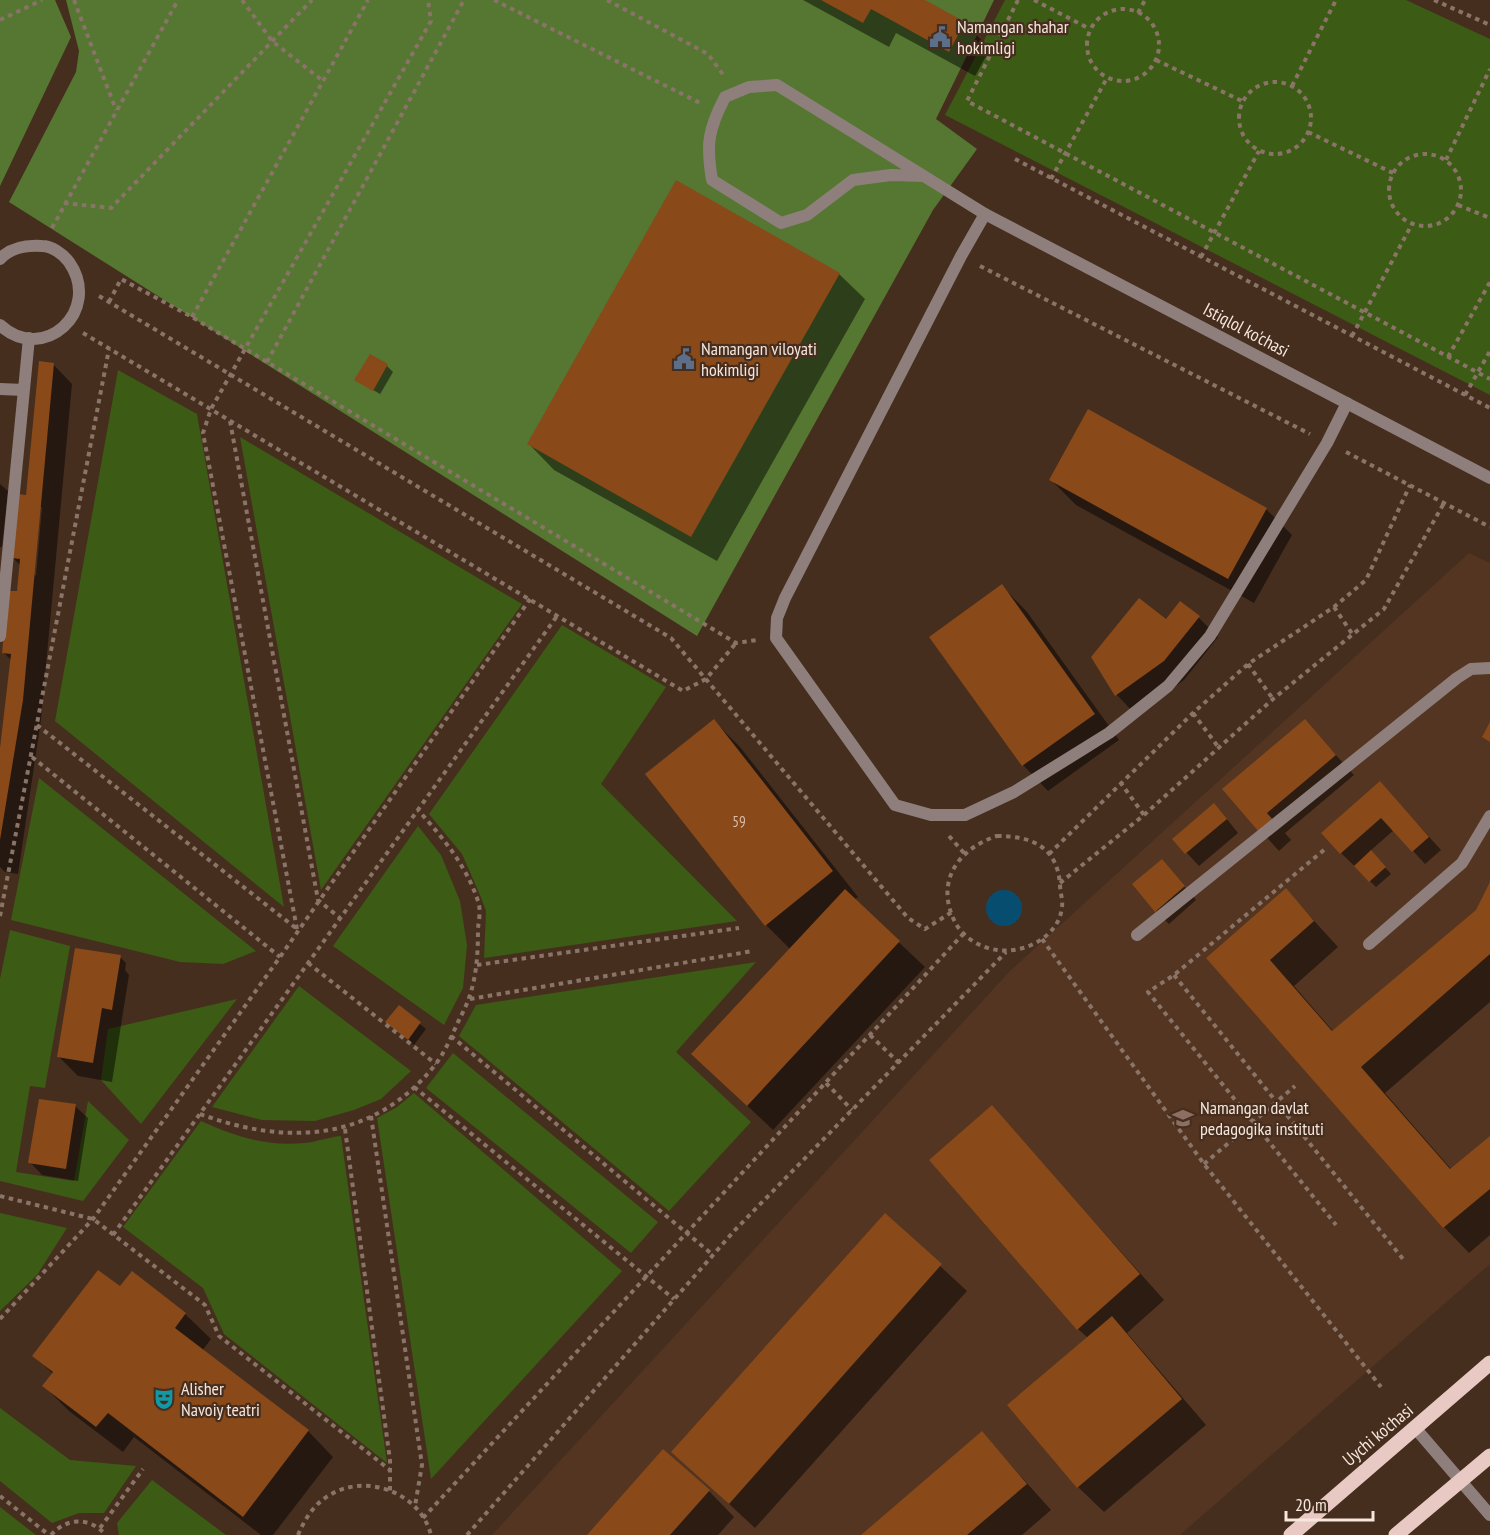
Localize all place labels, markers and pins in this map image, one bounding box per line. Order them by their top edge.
place label: Namangan shahar hokimligi [957,15,1069,59]
public building icon: Namangan shahar hokimligi [928,25,952,49]
place label: Namangan viloyati hokimligi [701,337,817,381]
public building icon: Namangan viloyati hokimligi [672,347,696,371]
place label: Namangan davlat pedagogika instituti [1200,1096,1324,1140]
school or university icon: Namangan davlat pedagogika instituti [1171,1106,1195,1130]
place label: Alisher Navoiy teatri [181,1377,260,1421]
theatre icon: Alisher Navoiy teatri [152,1387,176,1411]

